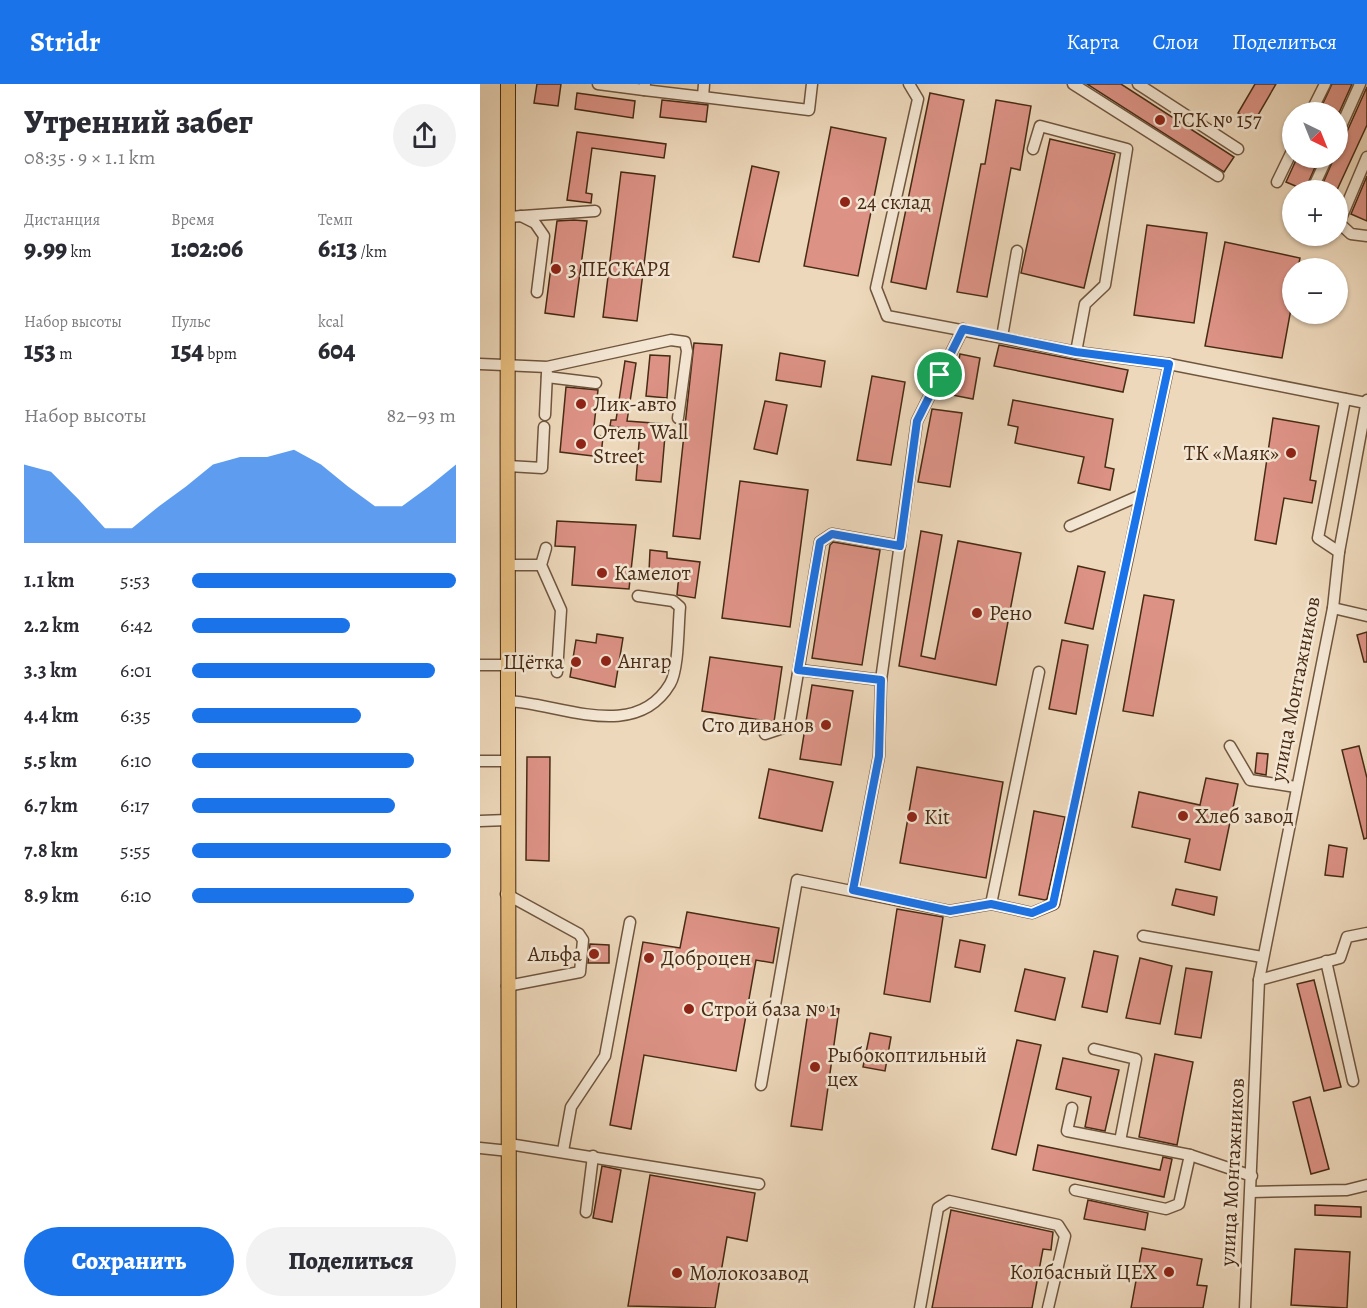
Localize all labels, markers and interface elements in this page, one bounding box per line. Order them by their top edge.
text: Stridr [30,23,101,61]
text: Карта [1066,28,1119,56]
text: Слои [1152,28,1199,56]
text: Поделиться [1232,28,1337,56]
text: Утренний забег [24,99,253,144]
north arrow [1282,102,1348,168]
map controls [1282,102,1348,324]
button: share [393,104,456,167]
place label: ГСК № 157 [1172,106,1262,134]
marker: ГСК № 157 [1153,113,1167,127]
text: 08:35 · 9 × 1.1 km [24,144,155,171]
button: + [1282,180,1348,246]
place label: 24 склад [857,188,931,216]
marker: 24 склад [838,195,852,209]
text: Дистанция [24,209,100,231]
text: Время [171,209,215,231]
text: Темп [318,209,353,231]
text: 9.99 [24,231,67,266]
text: 1:02:06 [171,231,243,266]
text: 6:13 [318,231,357,266]
text: km [67,241,92,263]
text: /km [357,241,387,263]
place label: 3 ПЕСКАРЯ [568,255,671,283]
button: − [1282,258,1348,324]
marker: 3 ПЕСКАРЯ [549,262,563,276]
text: Набор высоты [24,311,122,333]
text: Пульс [171,311,211,333]
text: kcal [318,311,344,333]
text: 153 [24,333,56,368]
text: 154 [171,333,204,368]
text: 604 [318,333,355,368]
text: m [56,343,72,365]
text: bpm [204,343,237,365]
pin [914,349,965,400]
icon: arrive [923,358,956,391]
place label: Лик-авто [593,390,677,418]
marker: Лик-авто [574,397,588,411]
text: Набор высоты [24,402,147,429]
text: 82–93 m [387,402,456,429]
place label: Отель Wall Street [593,418,688,470]
marker: Отель Wall Street [574,437,588,451]
place label: ТК «Маяк» [1184,439,1279,467]
marker: ТК «Маяк» [1284,446,1298,460]
place label: Камелот [614,559,691,587]
marker: Камелот [595,566,609,580]
text: 1.1 km [24,567,74,594]
text: 5:53 [120,567,150,594]
street label: улица Монтажников [1263,594,1327,785]
place label: Рено [989,599,1032,627]
marker: Рено [970,606,984,620]
text: 2.2 km [24,612,79,639]
text: 6:42 [120,612,153,639]
place label: Ангар [617,647,672,675]
place label: Щётка [503,648,564,676]
marker: Ангар [599,654,613,668]
marker: Щётка [569,655,583,669]
text: 3.3 km [24,657,77,684]
text: 6:01 [120,657,152,684]
text: 4.4 km [24,702,79,729]
text: 6:35 [120,702,151,729]
place label: Сто диванов [702,711,814,739]
marker: Сто диванов [819,718,833,732]
text: 5.5 km [24,747,77,774]
text: 6:10 [120,747,152,774]
text: 6.7 km [24,792,78,819]
text: 6:17 [120,792,149,819]
place label: Хлеб завод [1195,802,1294,830]
place label: Kit [924,803,950,831]
marker: Хлеб завод [1176,809,1190,823]
marker: Kit [905,810,919,824]
text: 7.8 km [24,837,78,864]
text: 5:55 [120,837,151,864]
text: 8.9 km [24,882,79,909]
text: 6:10 [120,882,152,909]
place label: Альфа [527,940,582,968]
place label: Доброцен [661,944,751,972]
marker: Альфа [587,947,601,961]
marker: Доброцен [642,951,656,965]
place label: Строй база № 1 [701,995,837,1023]
marker: Строй база № 1 [682,1002,696,1016]
place label: Рыбокоптильный цех [827,1041,987,1093]
marker: Рыбокоптильный цех [808,1060,822,1074]
street label: улица Монтажников [1213,1077,1251,1268]
button: Сохранить [24,1227,234,1296]
button: Поделиться [246,1227,456,1296]
place label: Колбасный ЦЕХ [1010,1258,1157,1286]
place label: Молокозавод [689,1259,809,1287]
marker: Колбасный ЦЕХ [1162,1265,1176,1279]
marker: Молокозавод [670,1266,684,1280]

